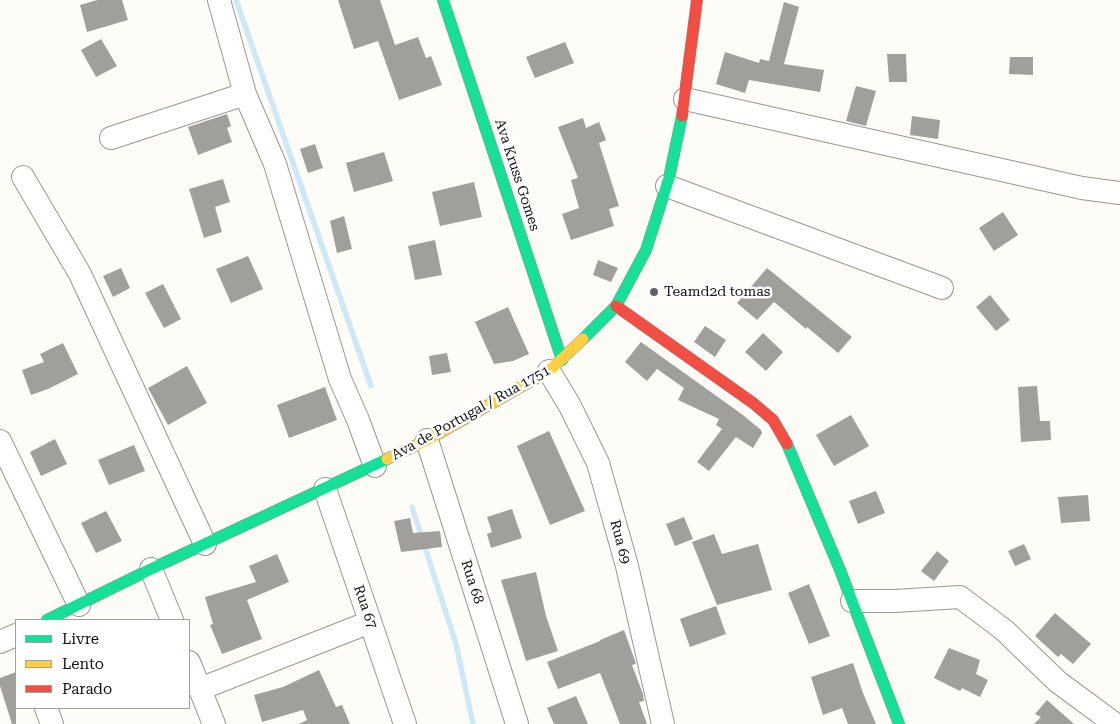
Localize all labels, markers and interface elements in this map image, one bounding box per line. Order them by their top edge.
street label: Ava Kruss Gomes [491,117,543,233]
place label: Teamd2d tomas [664,284,770,300]
marker: Teamd2d tomas [648,286,660,298]
street label: Ava de Portugal / Rua 1751 [389,362,553,464]
street label: Rua 69 [606,518,634,566]
street label: Rua 68 [457,558,487,606]
street label: Rua 67 [350,583,380,631]
legend [15,619,190,709]
text: Livre [62,630,99,648]
text: Lento [62,655,104,673]
text: Parado [62,680,112,698]

